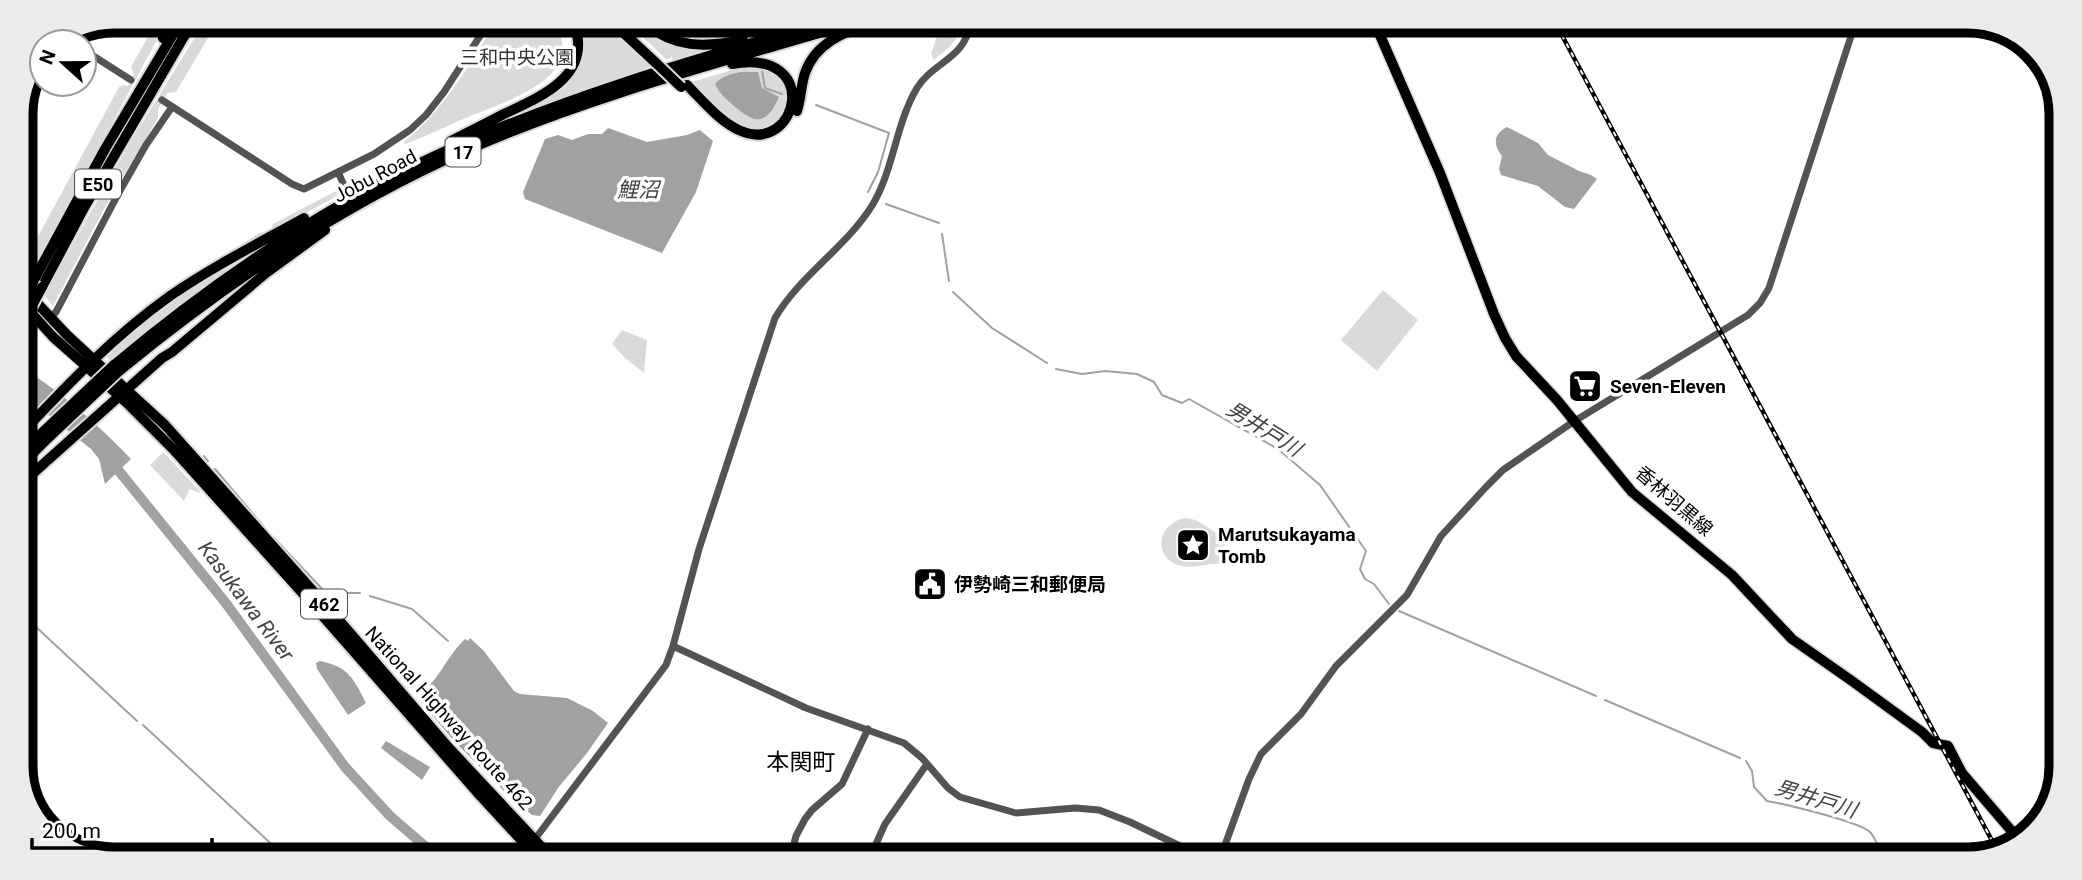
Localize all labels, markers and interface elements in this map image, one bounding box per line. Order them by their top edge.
north arrow [28,28,98,98]
park label: 三和中央公園 [460,46,574,69]
text: N [34,47,61,67]
road number: 17 [446,138,480,167]
street label: Jobu Road [330,145,420,207]
road number: E50 [75,169,121,198]
water label: 鯉沼 [617,178,662,202]
supermarket icon: Seven-Eleven [1566,367,1604,405]
place label: Seven-Eleven [1610,375,1726,398]
water label: 男井戸川 [1222,397,1308,462]
street label: 香林羽黒線 [1631,461,1717,541]
place label: Marutsukayama Tomb [1218,523,1356,568]
place icon: Marutsukayama Tomb [1174,526,1212,564]
water label: Kasukawa River [193,536,299,666]
public building icon: 伊勢崎三和郵便局 [911,565,949,603]
place label: 伊勢崎三和郵便局 [954,573,1106,596]
road number: 462 [301,590,347,618]
street label: National Highway Route 462 [360,621,538,815]
district label: 本関町 [767,749,836,776]
water label: 男井戸川 [1772,775,1862,823]
scale bar [32,806,212,850]
text: 200 m [42,819,101,843]

